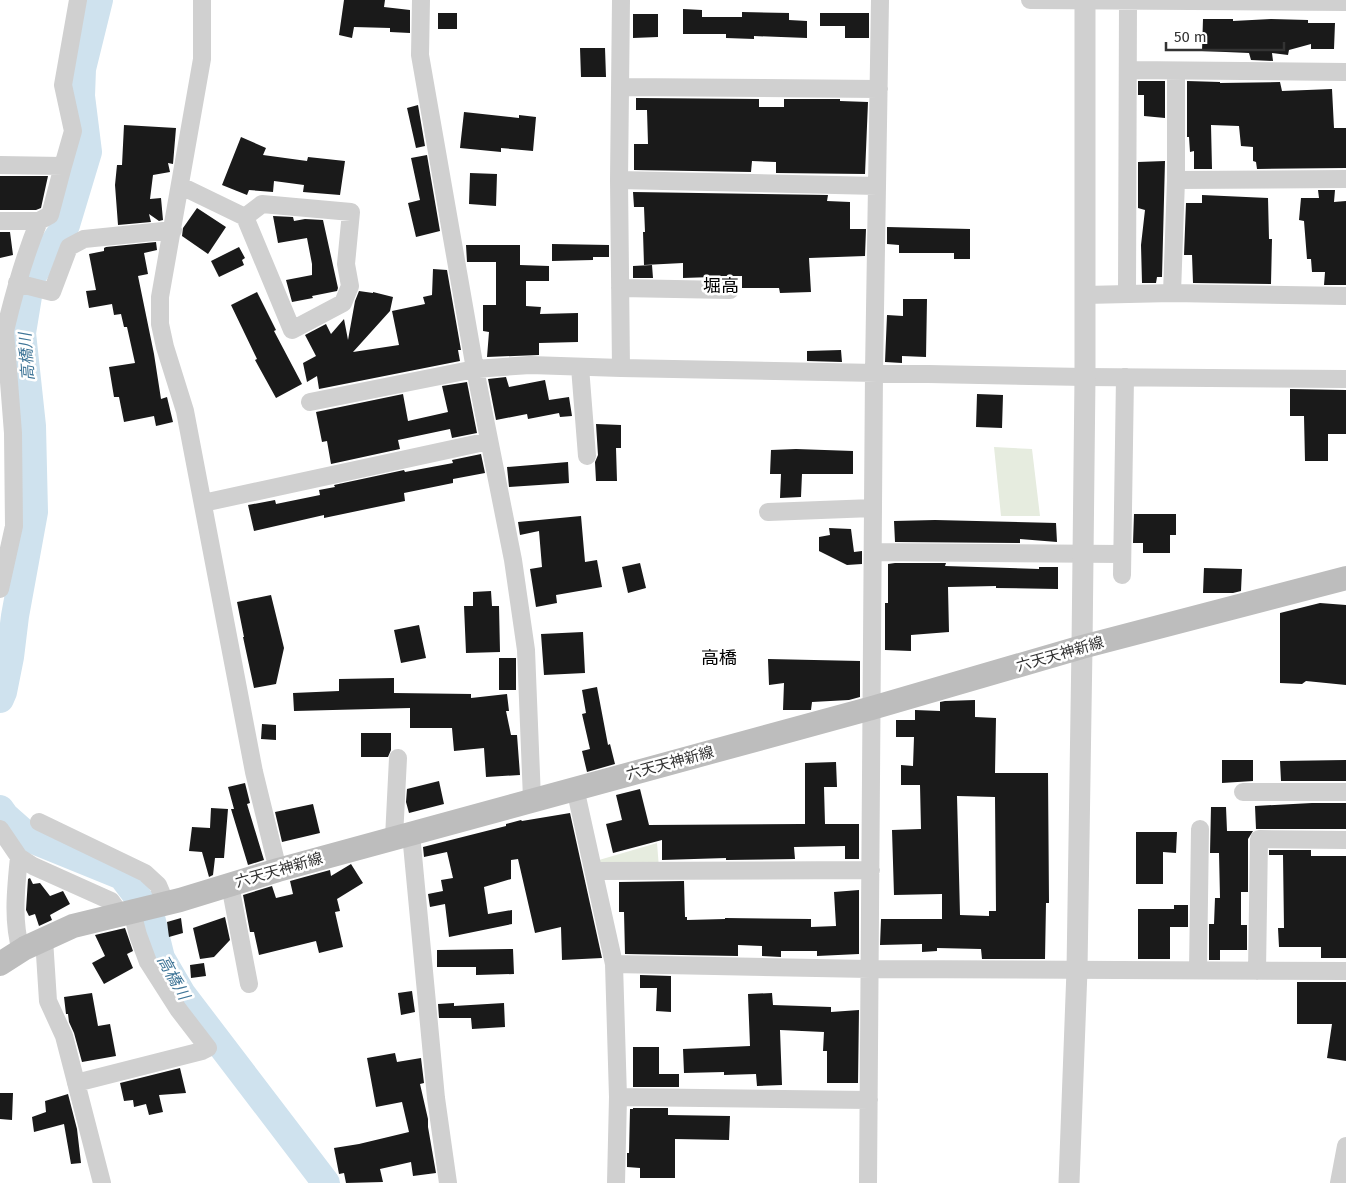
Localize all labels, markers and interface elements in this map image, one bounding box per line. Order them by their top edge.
scale bar [1166,20,1284,52]
text: 50 m [1174,28,1207,46]
district label: 堀高 [703,275,739,297]
water label: 高橋川 [15,330,38,382]
street label: 六天天神新線 [1014,633,1106,675]
district label: 高橋 [701,647,737,669]
street label: 六天天神新線 [624,743,716,783]
street label: 六天天神新線 [233,849,325,891]
water label: 高橋川 [154,952,194,1005]

